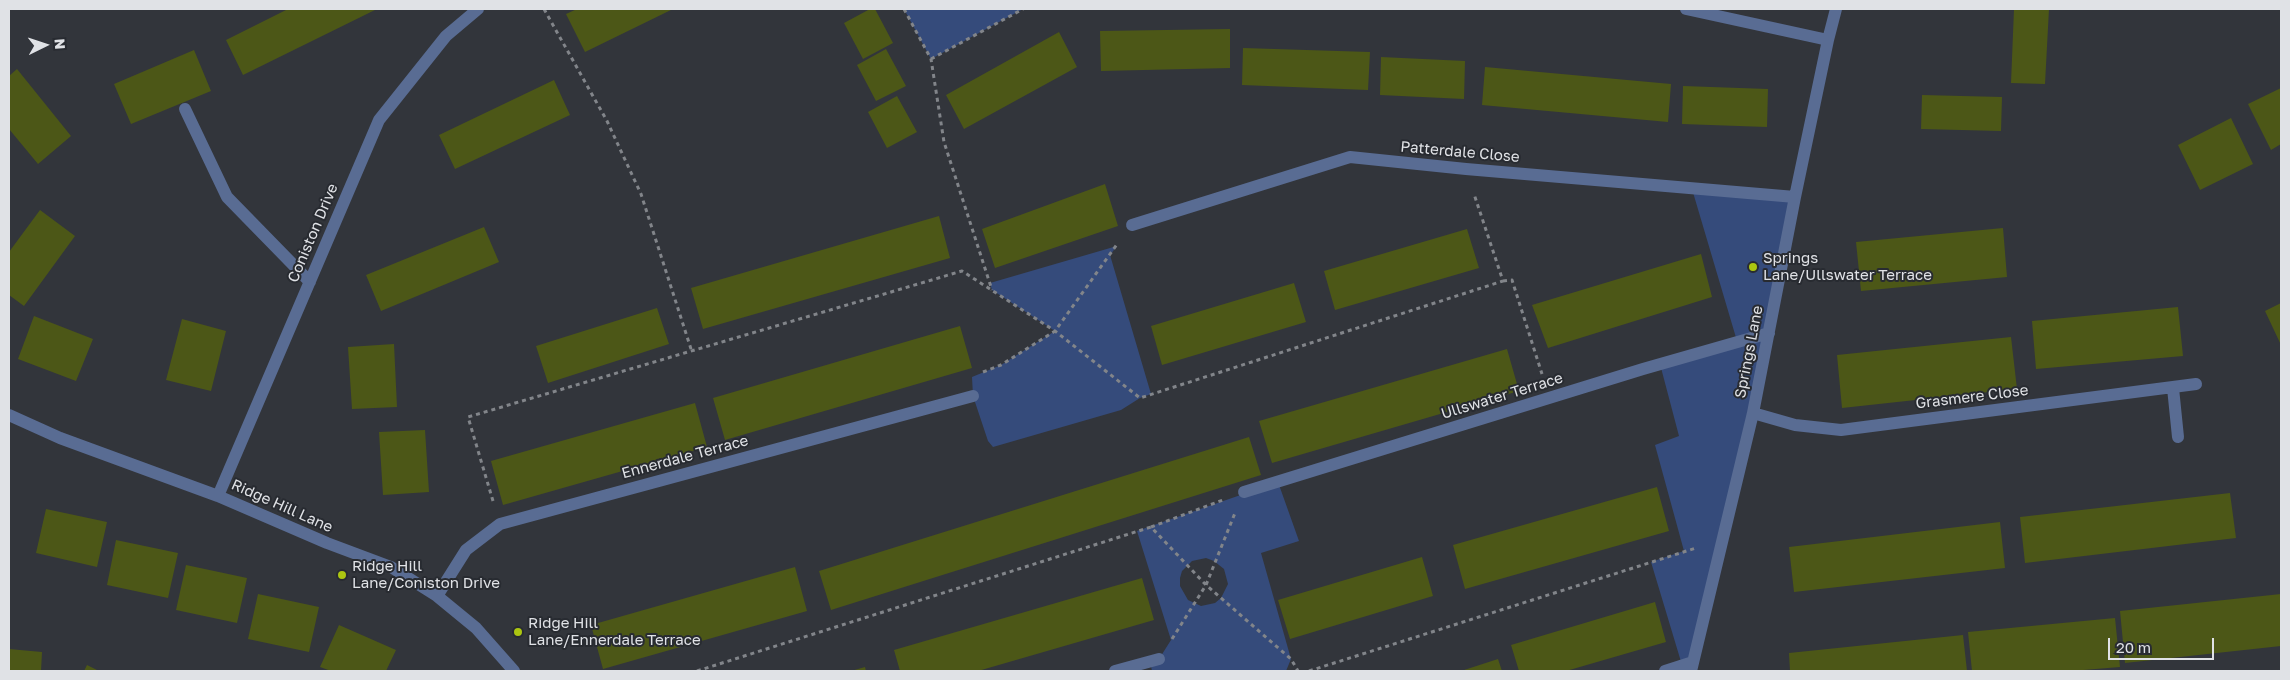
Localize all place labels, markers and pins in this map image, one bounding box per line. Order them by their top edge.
place label: Springs Lane/Ullswater Terrace [1763,249,1932,284]
marker: Springs Lane/Ullswater Terrace [1747,261,1759,273]
place label: Ridge Hill Lane/Coniston Drive [352,557,500,592]
marker: Ridge Hill Lane/Coniston Drive [336,569,348,581]
place label: Ridge Hill Lane/Ennerdale Terrace [528,614,701,649]
marker: Ridge Hill Lane/Ennerdale Terrace [512,626,524,638]

